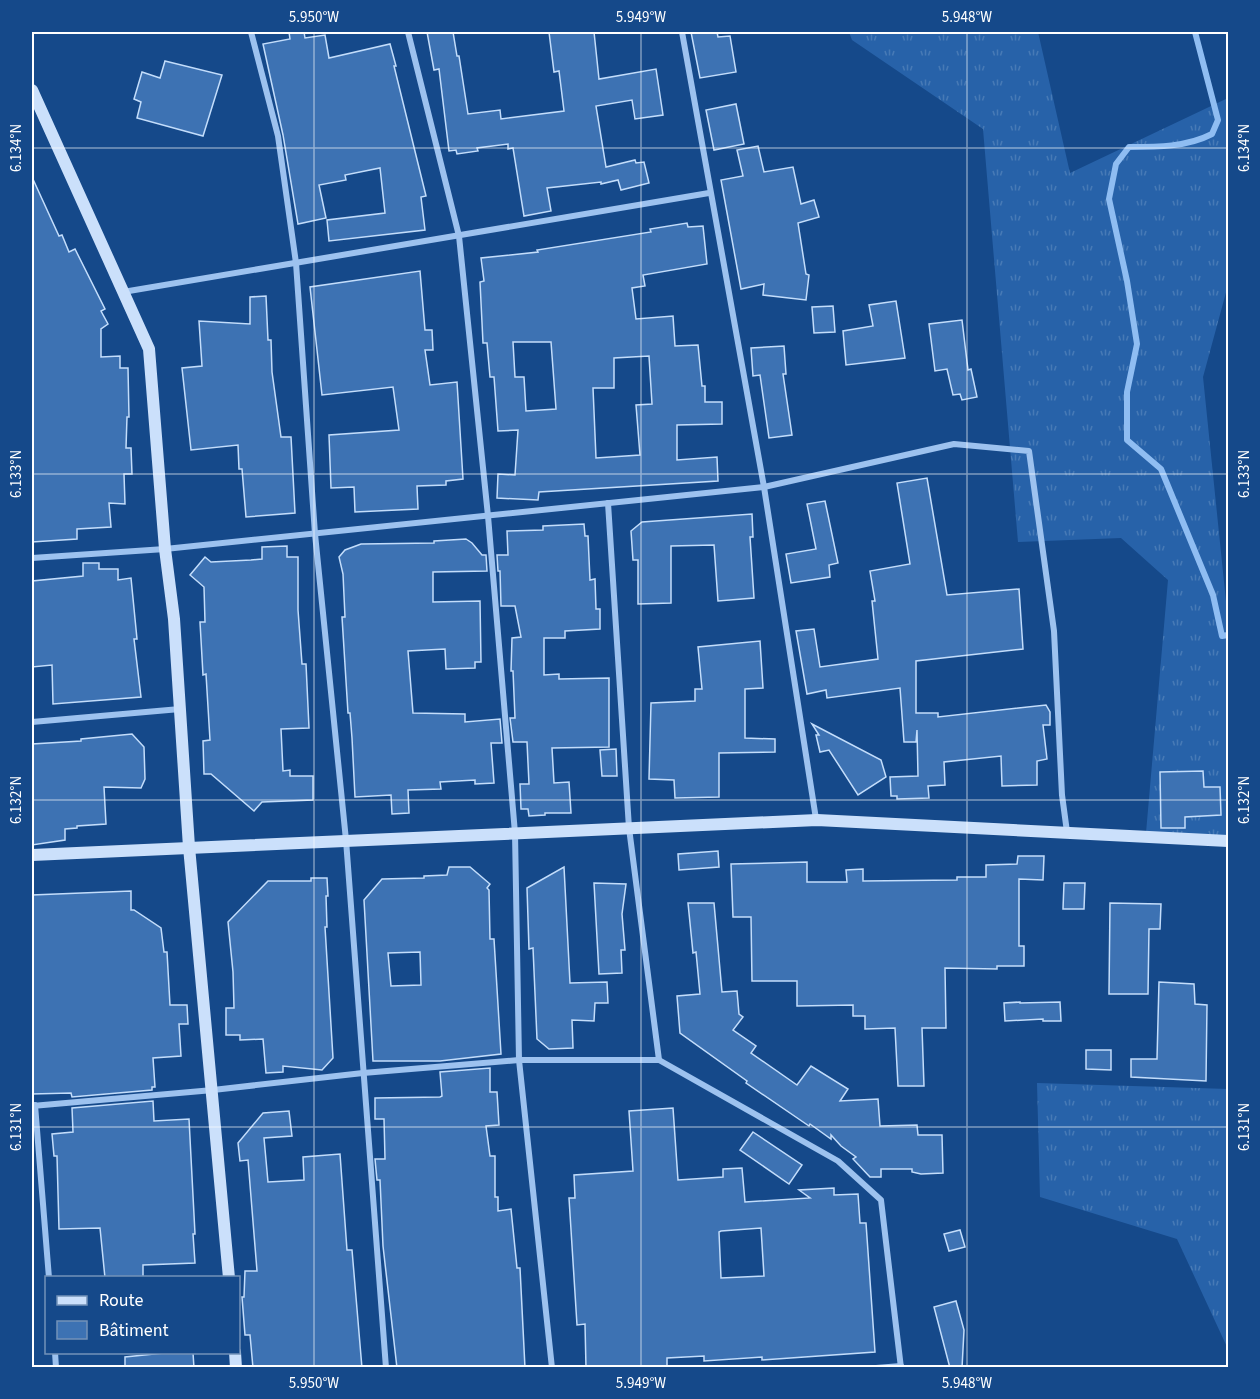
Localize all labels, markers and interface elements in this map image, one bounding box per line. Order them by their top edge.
text: 5.950°W [289,7,339,28]
text: 5.949°W [616,7,666,28]
text: 5.948°W [942,7,992,28]
text: 6.134°N [6,124,27,172]
text: 6.134°N [1234,124,1255,172]
text: 6.133°N [6,450,27,498]
text: 6.133°N [1234,450,1255,498]
text: 6.132°N [6,776,27,824]
text: 6.132°N [1234,776,1255,824]
text: 6.131°N [6,1103,27,1151]
text: 6.131°N [1234,1103,1255,1151]
legend [45,1276,240,1354]
text: Route [99,1288,143,1313]
text: Bâtiment [99,1318,169,1343]
text: 5.950°W [289,1373,339,1394]
text: 5.949°W [616,1373,666,1394]
text: 5.948°W [942,1373,992,1394]

